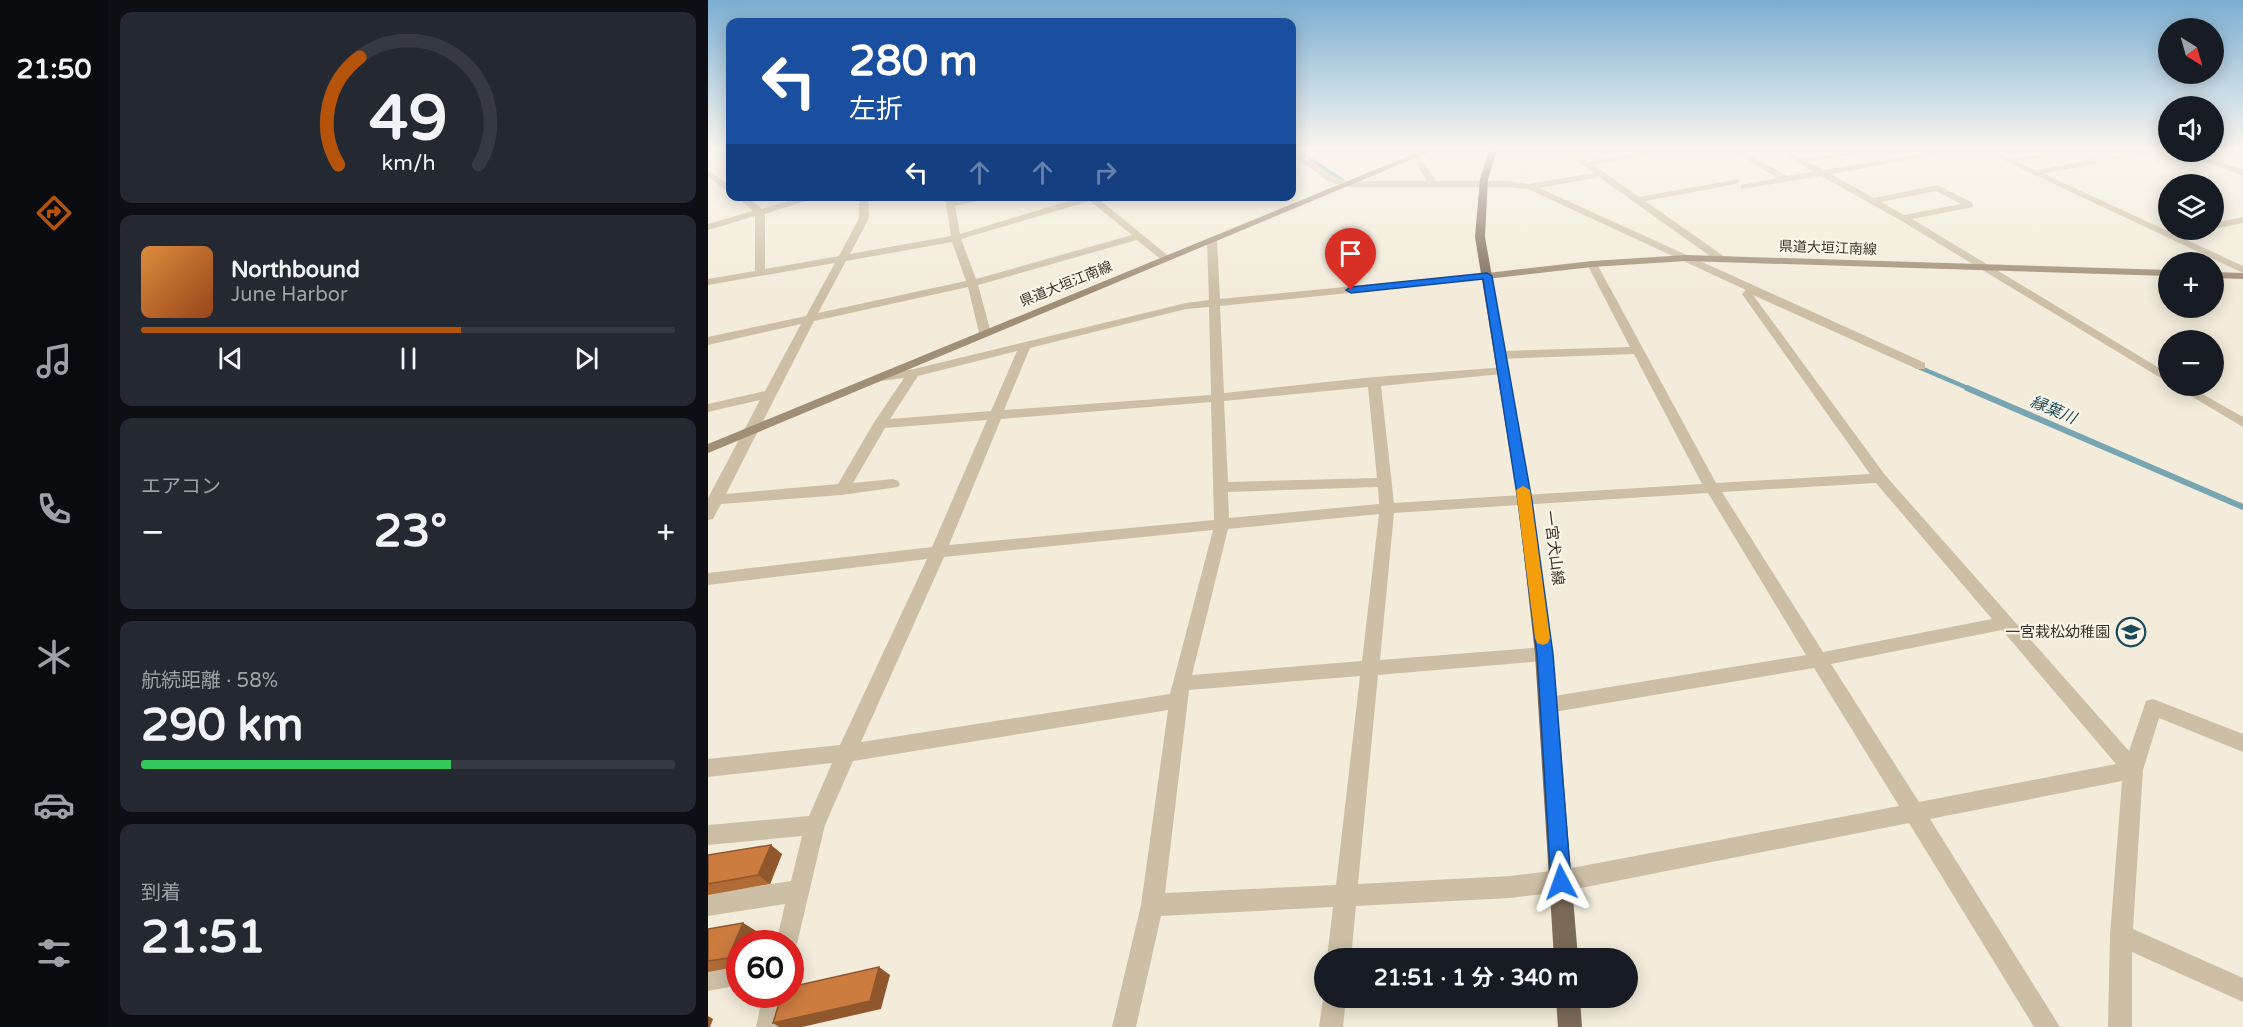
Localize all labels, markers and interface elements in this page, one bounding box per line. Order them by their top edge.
north arrow [2158,18,2224,84]
map controls [2158,18,2224,396]
text: 280 m [849,36,978,87]
icon: left [750,42,828,120]
text: 21:50 [17,53,91,86]
text: 49 [369,82,447,157]
text: 左折 [849,93,903,126]
button: sound [2158,96,2224,162]
text: km/h [381,150,435,176]
icon: left [900,156,933,189]
icon: ahead [963,156,996,189]
icon: ahead [1026,156,1059,189]
icon: right [1089,156,1122,189]
button: layers [2158,174,2224,240]
icon: directions [33,192,75,234]
pin [1325,228,1376,290]
icon: arrive [1334,237,1367,270]
street label: 県道大垣江南線 [1779,238,1877,258]
button: + [2158,252,2224,318]
text: Northbound [231,257,360,283]
street label: 県道大垣江南線 [1017,258,1115,310]
text: June Harbor [231,283,348,307]
button: − [2158,330,2224,396]
icon: music [33,340,75,382]
icon: previous [214,342,247,375]
icon: pause [392,342,425,375]
icon: next [570,342,603,375]
water label: 縁葉川 [2027,391,2081,429]
text: エアコン [141,475,221,499]
icon: phone [33,488,75,530]
text: 23° [374,505,447,559]
street label: 一宮犬山線 [1540,510,1568,586]
text: − [141,513,165,552]
text: + [656,513,675,552]
school or university icon: 一宮栽松幼稚園 [2115,616,2147,648]
place label: 一宮栽松幼稚園 [2005,623,2110,641]
icon: climate [33,636,75,678]
text: 航続距離 · 58% [141,669,278,693]
text: 290 km [141,699,303,753]
icon: car [33,784,75,826]
position arrow [1529,850,1593,914]
text: 到着 [141,881,181,905]
text: 21:51 [141,911,266,965]
speed limit sign: 60 [726,930,804,1008]
icon: filters [33,932,75,974]
text: 21:51 · 1 分 · 340 m [1374,965,1578,991]

